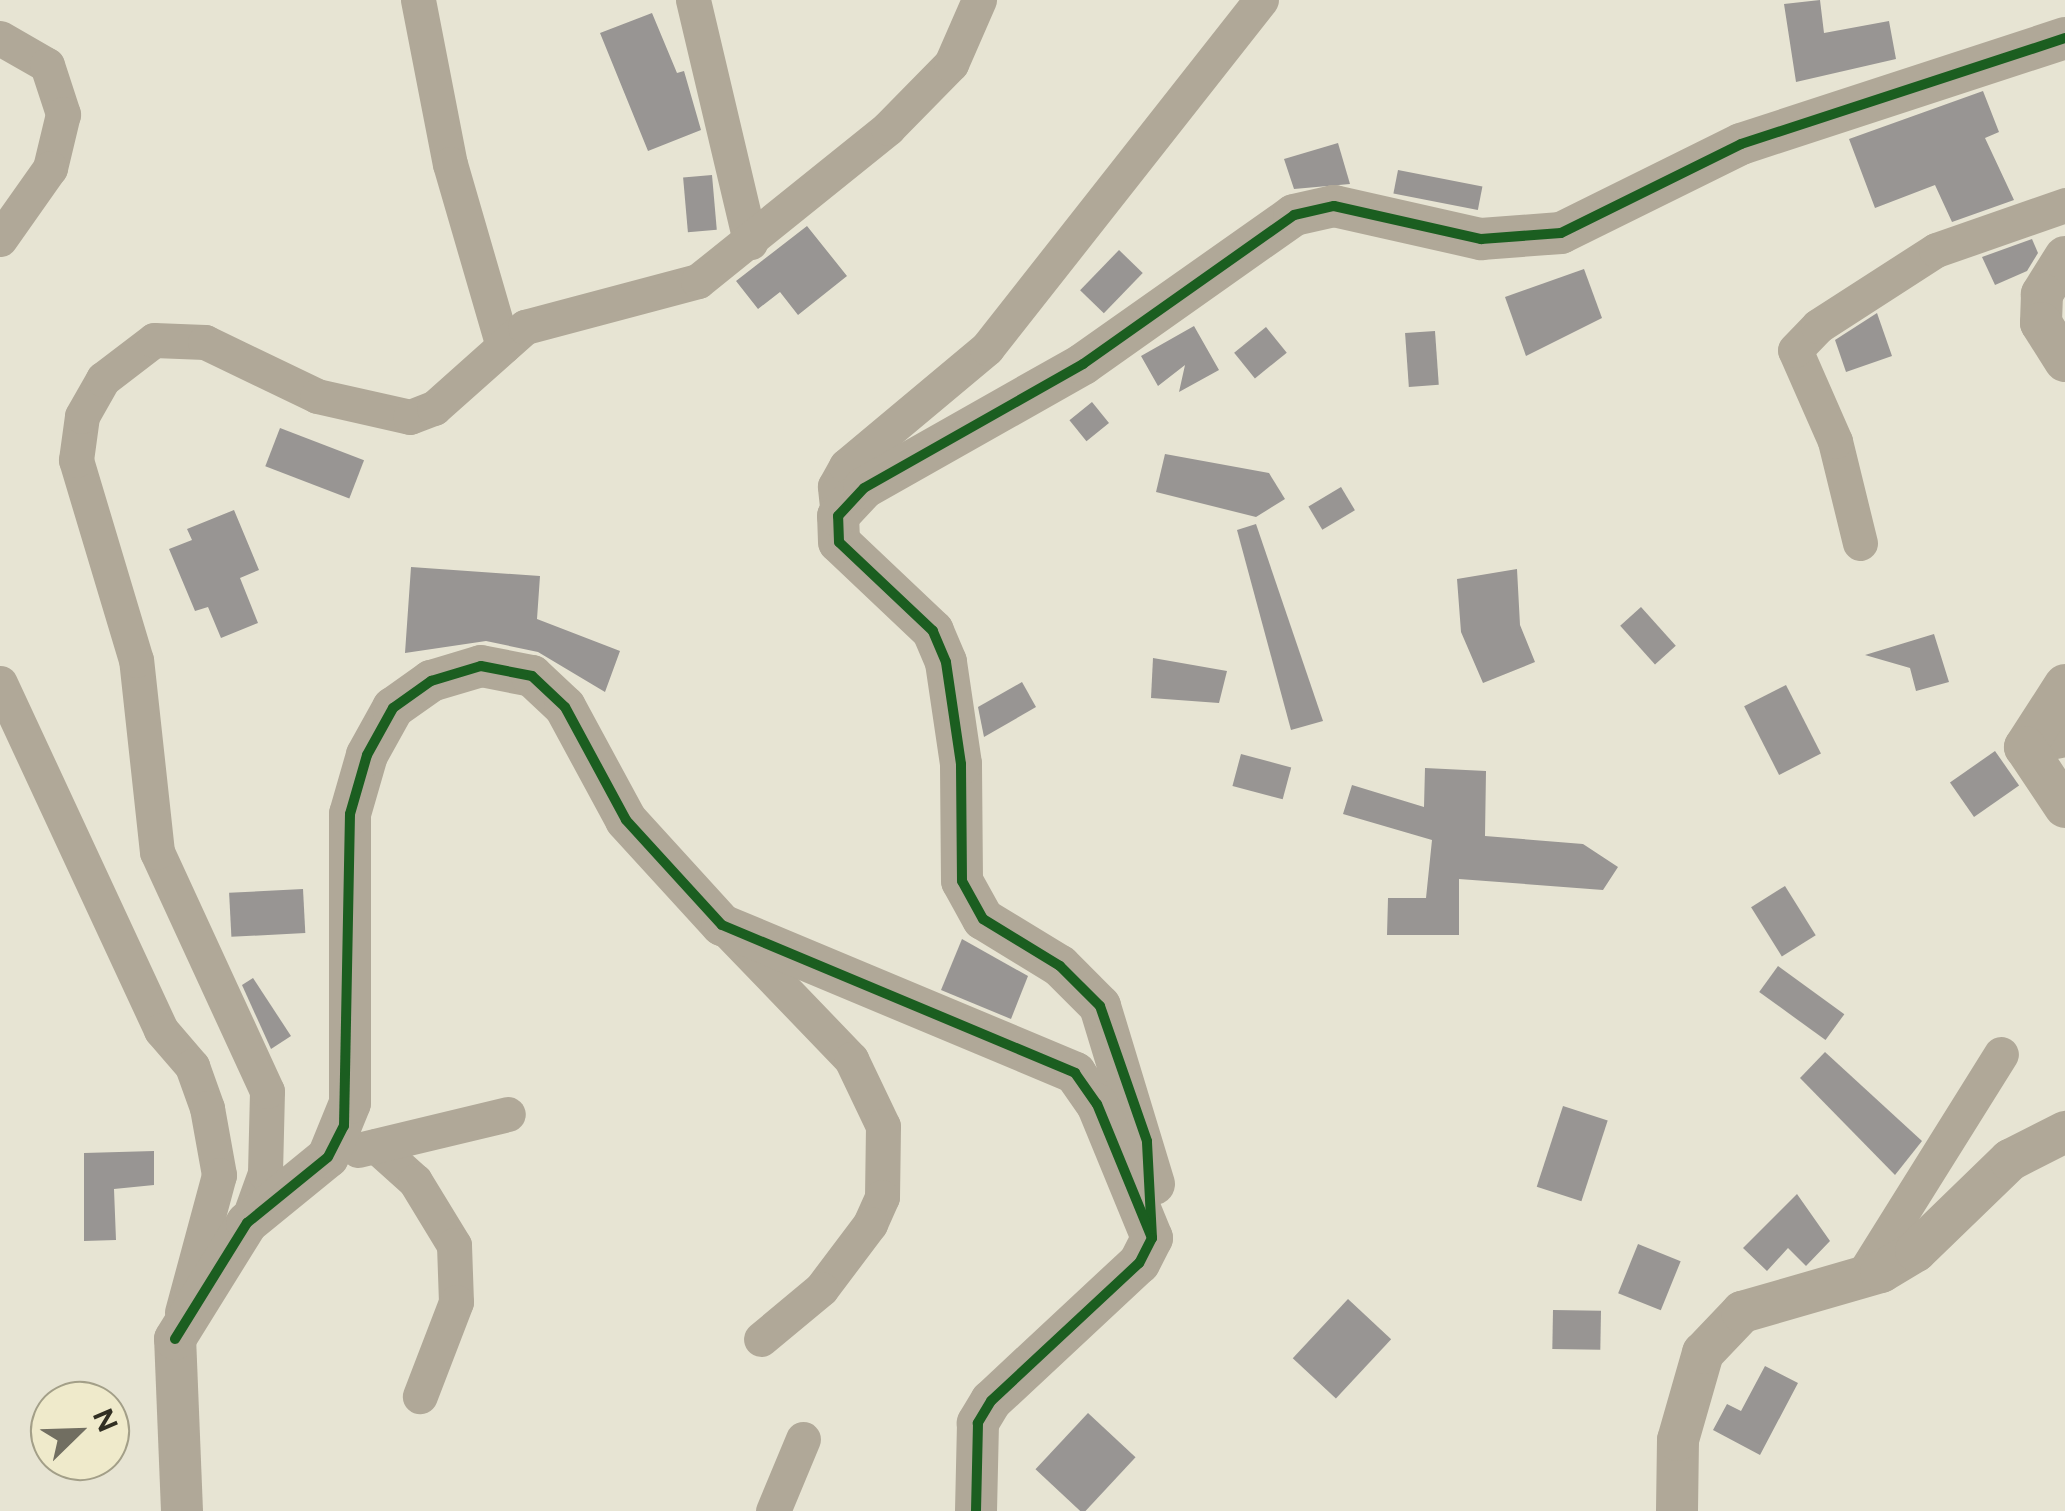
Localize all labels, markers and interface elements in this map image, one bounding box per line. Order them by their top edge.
north arrow [30,1381,130,1481]
text: N [86,1403,126,1437]

